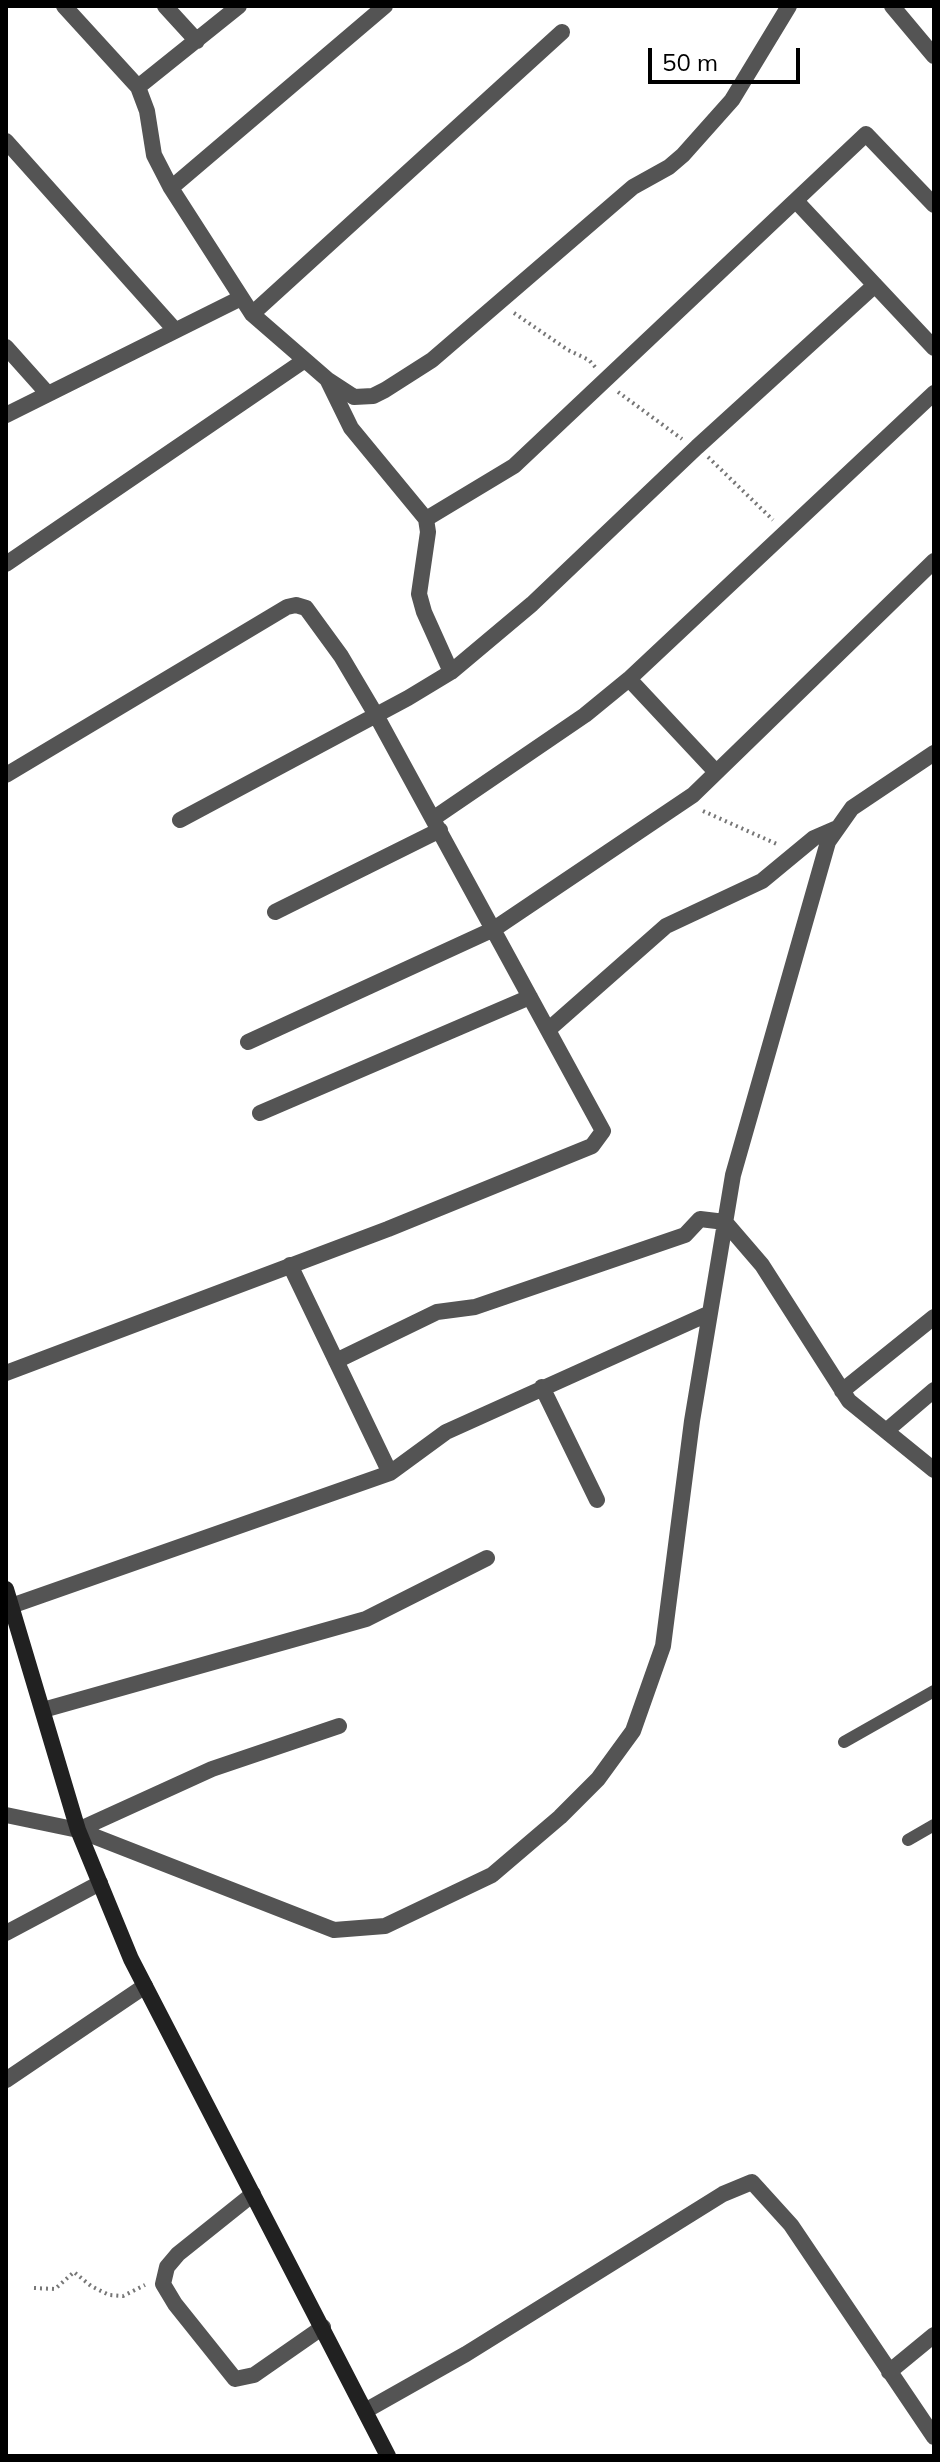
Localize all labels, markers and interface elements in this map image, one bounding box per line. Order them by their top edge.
scale bar [652,32,804,82]
text: 50 m [662,47,718,77]

